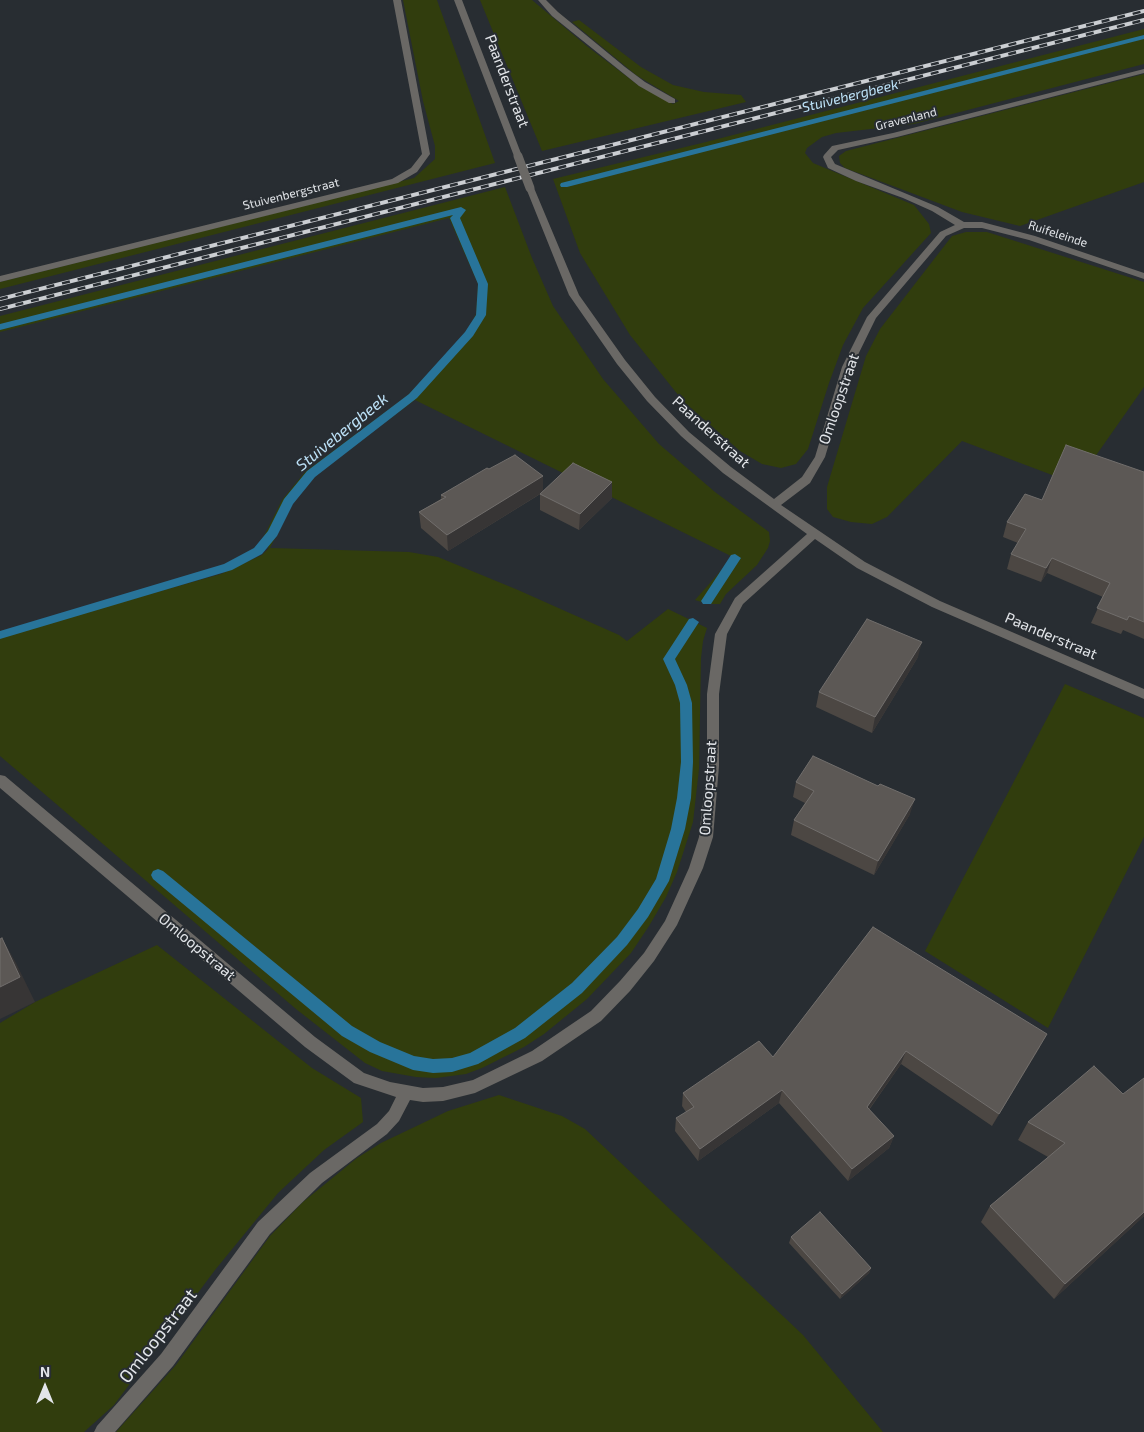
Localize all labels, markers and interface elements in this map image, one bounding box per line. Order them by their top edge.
street label: Paanderstraat [481,32,533,130]
water label: Stuivebergbeek [800,76,900,116]
street label: Gravenland [874,104,938,134]
street label: Stuivenbergstraat [241,175,341,213]
street label: Ruifeleinde [1027,218,1089,250]
street label: Omloopstraat [815,351,863,447]
water label: Stuivebergbeek [292,389,392,475]
street label: Paanderstraat [668,392,754,472]
street label: Paanderstraat [1002,609,1100,663]
street label: Omloopstraat [696,740,720,836]
street label: Omloopstraat [155,910,239,984]
street label: Omloopstraat [114,1284,202,1388]
north arrow [20,1362,70,1412]
text: N [40,1363,50,1380]

